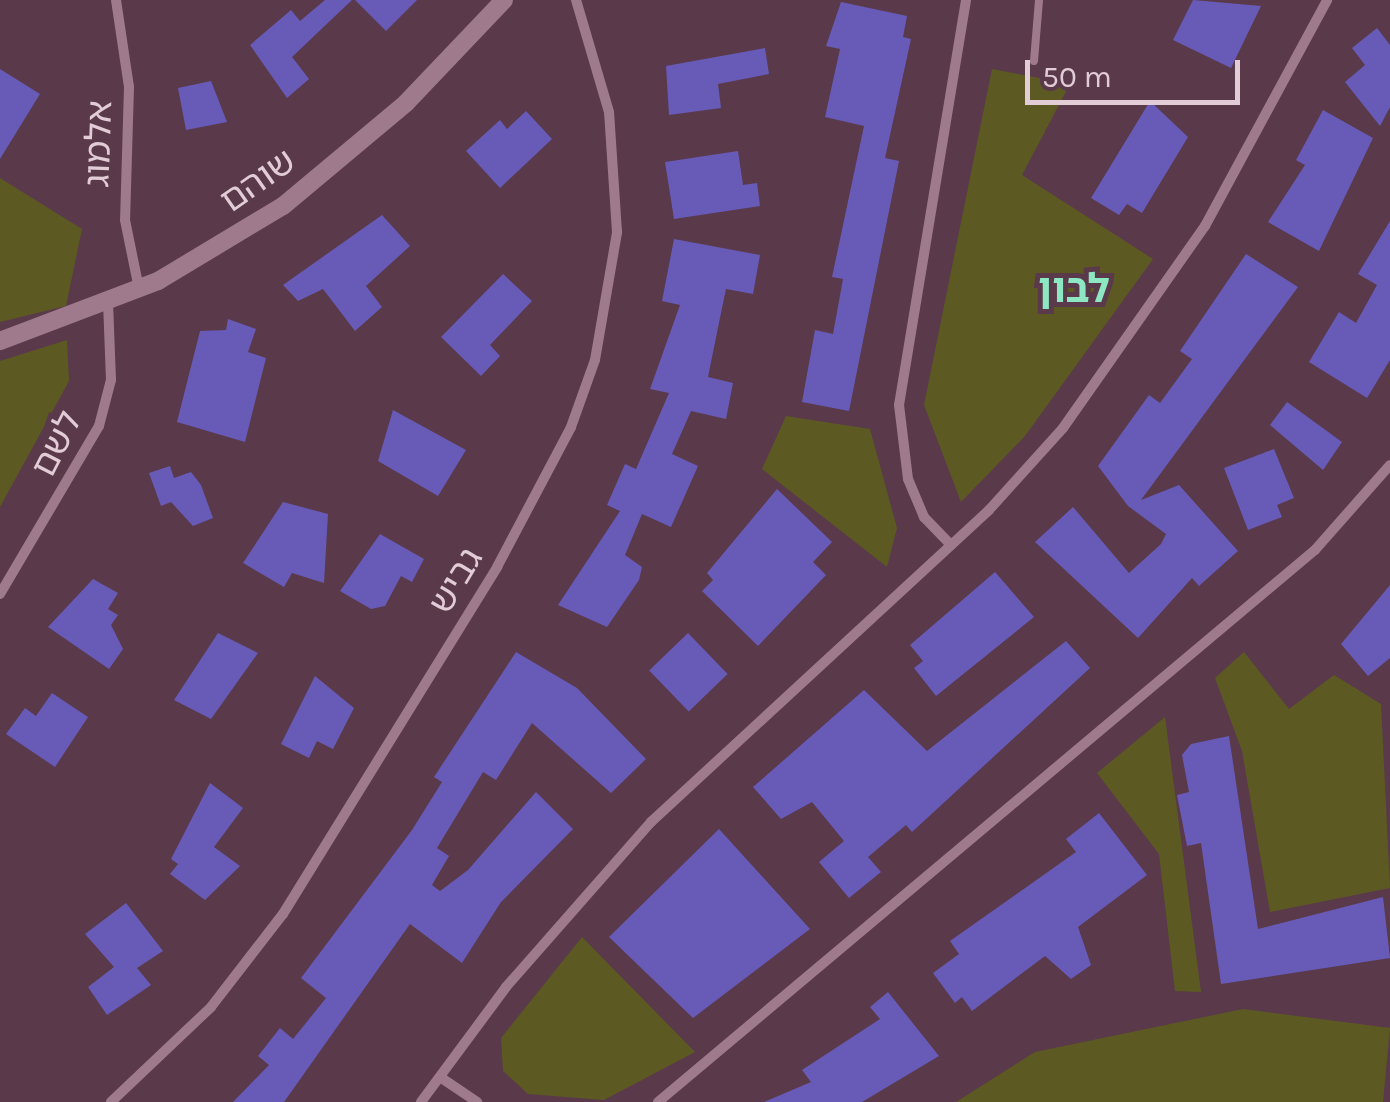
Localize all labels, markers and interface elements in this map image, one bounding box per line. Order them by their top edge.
scale bar [1030,40,1245,102]
text: 50 m [1042,59,1112,95]
street label: אלמוג [76,100,122,188]
street label: שוהם [212,140,304,222]
district label: לבון [1038,265,1110,313]
street label: לשם [23,404,91,484]
street label: גביש [420,541,492,621]

